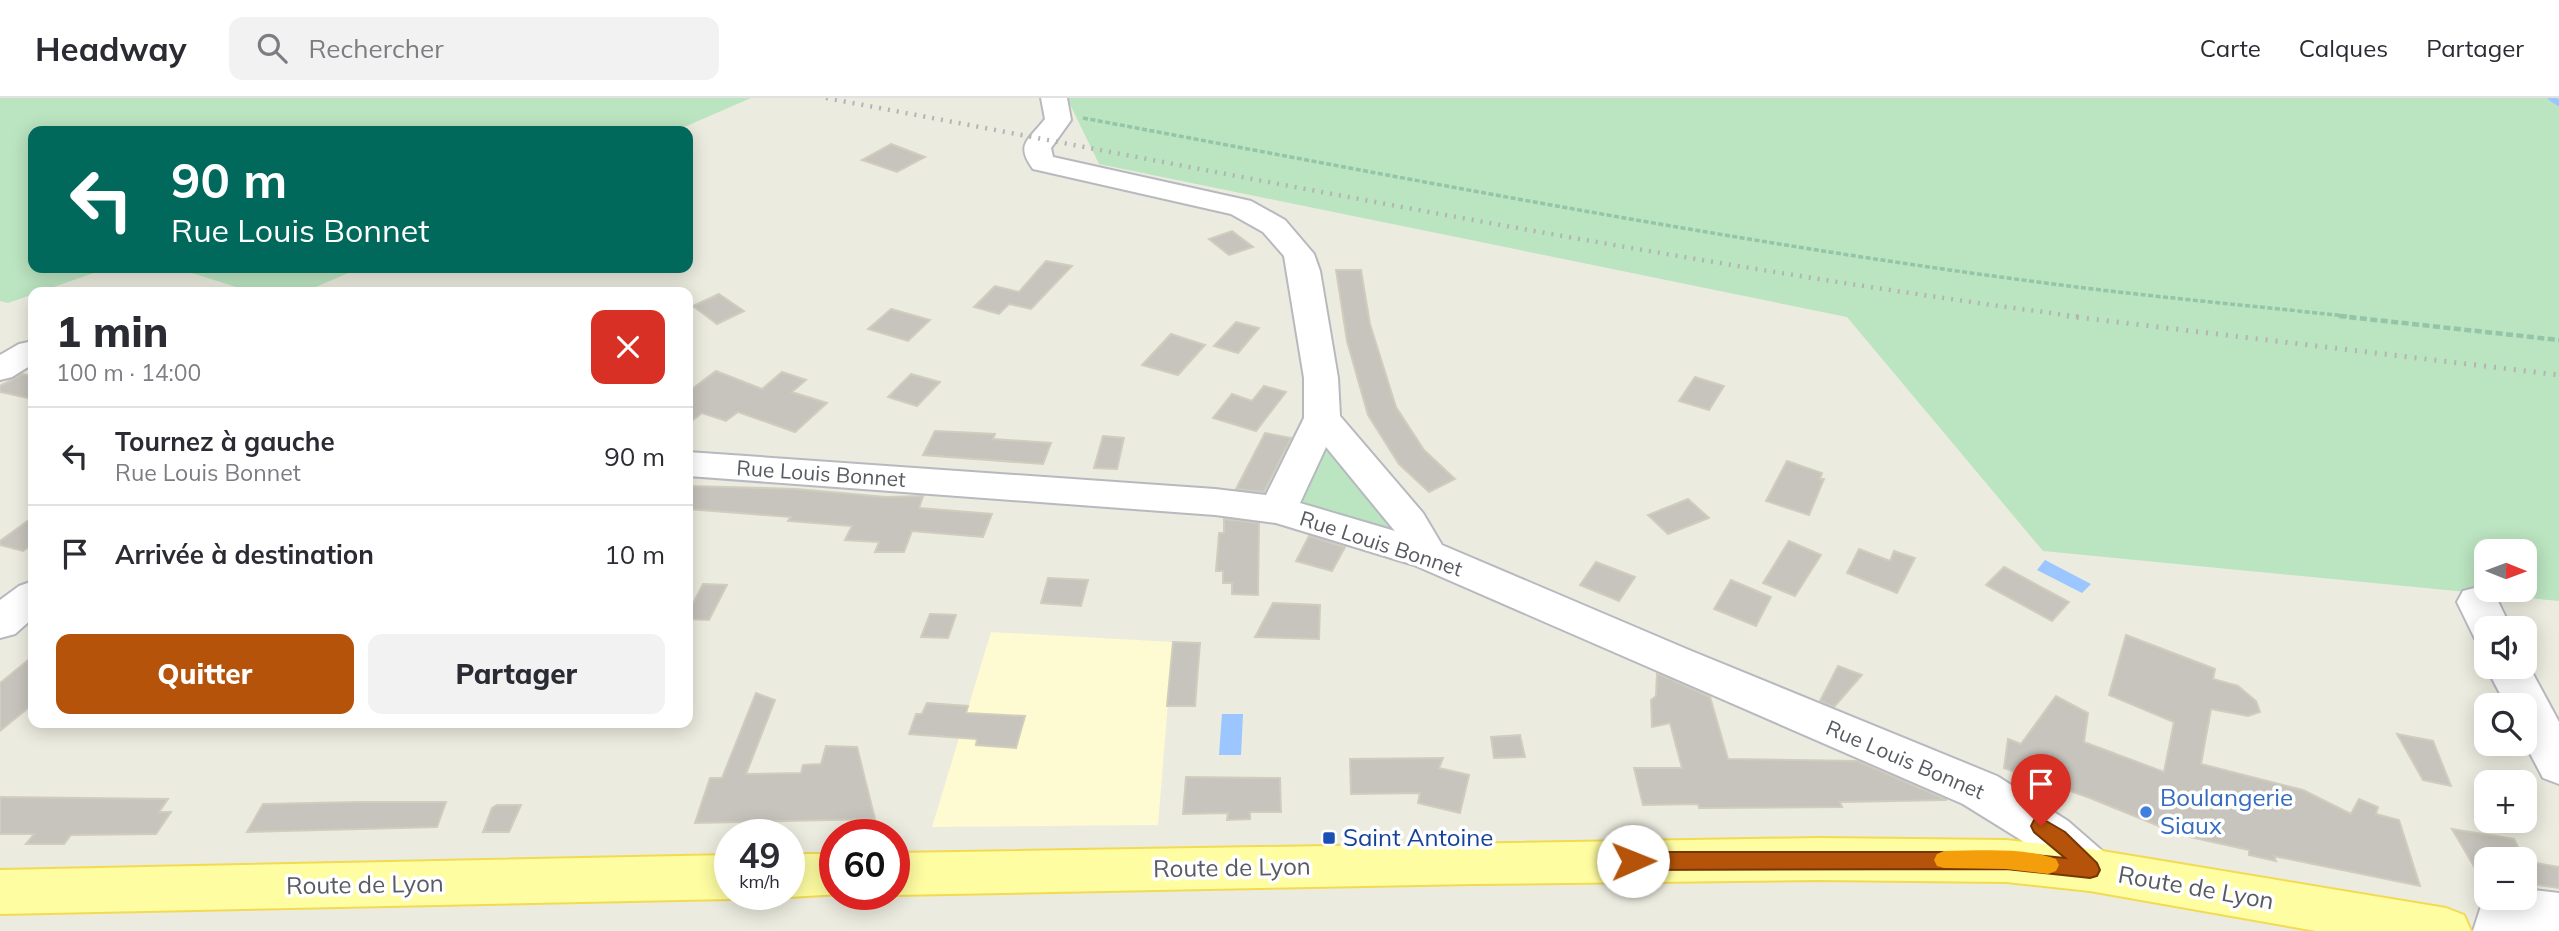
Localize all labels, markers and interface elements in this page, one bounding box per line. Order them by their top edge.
search box [229,17,719,80]
text: Headway [35,28,187,69]
icon: search [253,29,291,67]
text: Rechercher [309,32,444,65]
text: Carte [2200,33,2261,63]
text: Calques [2299,33,2388,63]
text: Partager [2426,33,2524,63]
text: 90 m [171,149,287,210]
icon: left [56,154,147,245]
text: Rue Louis Bonnet [171,210,429,250]
text: 1 min [56,305,169,358]
button: close [591,310,665,384]
text: 100 m · 14:00 [56,358,201,387]
text: Tournez à gauche [115,425,335,458]
icon: left [56,437,94,475]
text: 90 m [604,440,665,473]
street label: Rue Louis Bonnet [736,454,907,492]
text: Rue Louis Bonnet [115,458,301,487]
street label: Rue Louis Bonnet [1297,504,1466,582]
icon: arrive [56,535,94,573]
text: Arrivée à destination [115,538,374,571]
text: 10 m [604,538,665,571]
north arrow [2474,539,2538,602]
map controls [2474,539,2537,910]
button: sound [2474,616,2537,679]
button: Quitter [56,634,354,714]
button: Partager [368,634,665,714]
button: search [2474,693,2537,756]
street label: Rue Louis Bonnet [1822,714,1989,804]
pin [2011,754,2071,826]
icon: arrive [2022,765,2060,803]
button: + [2474,770,2537,833]
place label: Boulangerie Siaux [2160,782,2293,840]
marker: Boulangerie Siaux [2138,804,2154,820]
speed limit sign: 60 [819,819,910,910]
place label: Saint Antoine [1343,822,1493,852]
position arrow [1596,824,1670,898]
marker: Saint Antoine [1321,830,1337,846]
text: 49 [738,833,781,877]
button: − [2474,847,2537,910]
street label: Route de Lyon [1153,851,1311,883]
street label: Route de Lyon [2116,859,2276,915]
street label: Route de Lyon [286,868,444,900]
text: km/h [739,870,780,893]

